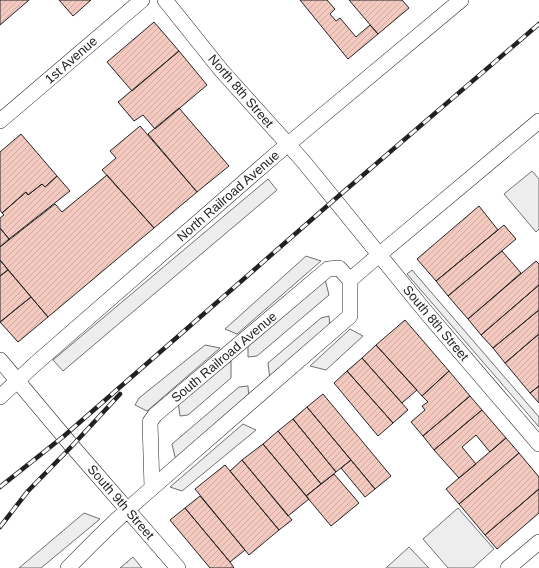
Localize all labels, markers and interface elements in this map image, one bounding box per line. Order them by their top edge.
street label: 1st Avenue [42,33,100,87]
street label: North 8th Street [205,51,277,131]
street label: North Railroad Avenue [174,148,282,244]
street label: South 8th Street [400,282,472,364]
street label: South Railroad Avenue [168,309,280,405]
street label: South 9th Street [85,462,158,543]

